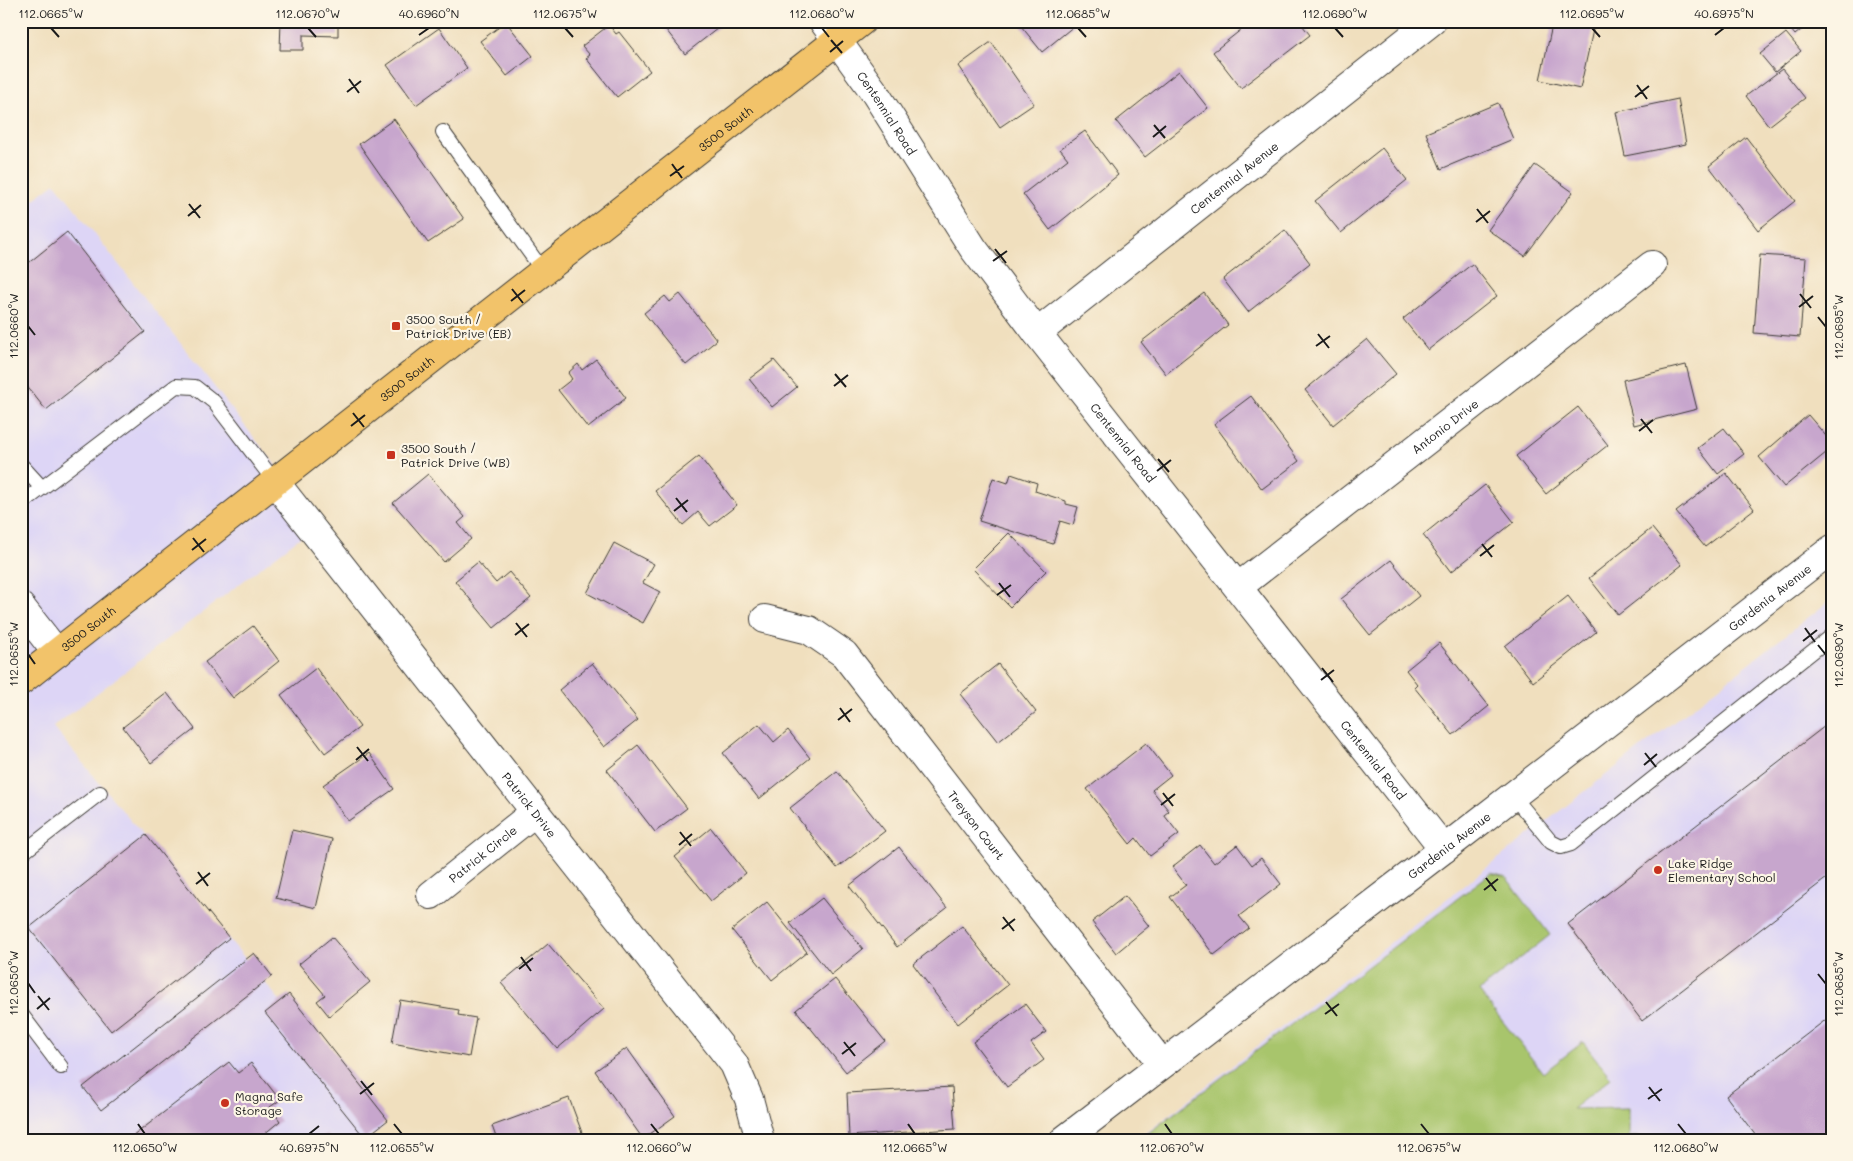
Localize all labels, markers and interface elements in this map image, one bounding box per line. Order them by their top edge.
text: 112.0665°W [18,5,84,21]
text: 112.0670°W [276,5,340,21]
text: 40.6960°N [399,5,459,21]
text: 112.0675°W [533,5,597,21]
text: 112.0680°W [789,5,855,21]
text: 112.0685°W [1045,5,1111,21]
text: 112.0690°W [1302,5,1368,21]
text: 112.0695°W [1560,5,1624,21]
text: 40.6975°N [1694,5,1754,21]
street label: Centennial Road [854,68,920,158]
street label: 3500 South [694,102,756,155]
street label: Centennial Avenue [1187,138,1281,217]
text: 112.0660°W [5,293,21,359]
text: 112.0695°W [1830,295,1846,359]
place label: 3500 South / Patrick Drive (EB) [406,311,511,341]
marker: 3500 South / Patrick Drive (EB) [390,320,402,332]
street label: 3500 South [376,352,437,405]
street label: Antonio Drive [1408,395,1481,457]
street label: Centennial Road [1087,400,1160,486]
place label: 3500 South / Patrick Drive (WB) [401,440,510,470]
marker: 3500 South / Patrick Drive (WB) [385,449,397,461]
street label: Gardenia Avenue [1725,560,1814,635]
street label: 3500 South [57,602,119,655]
text: 112.0655°W [5,622,21,686]
text: 112.0690°W [1830,622,1846,688]
street label: Centennial Road [1337,717,1410,803]
street label: Patrick Drive [499,769,560,841]
street label: Treyson Court [945,787,1008,863]
street label: Gardenia Avenue [1404,808,1494,882]
street label: Patrick Circle [445,822,520,886]
place label: Lake Ridge Elementary School [1668,855,1776,885]
marker: Lake Ridge Elementary School [1652,864,1664,876]
text: 112.0650°W [5,950,21,1016]
text: 112.0685°W [1830,951,1846,1017]
place label: Magna Safe Storage [235,1088,303,1118]
marker: Magna Safe Storage [219,1097,231,1109]
text: 112.0650°W [112,1139,178,1155]
text: 40.6975°N [279,1139,339,1155]
text: 112.0655°W [370,1139,434,1155]
text: 112.0660°W [626,1139,692,1155]
text: 112.0665°W [882,1139,948,1155]
text: 112.0670°W [1140,1139,1204,1155]
text: 112.0675°W [1397,1139,1461,1155]
text: 112.0680°W [1653,1139,1719,1155]

